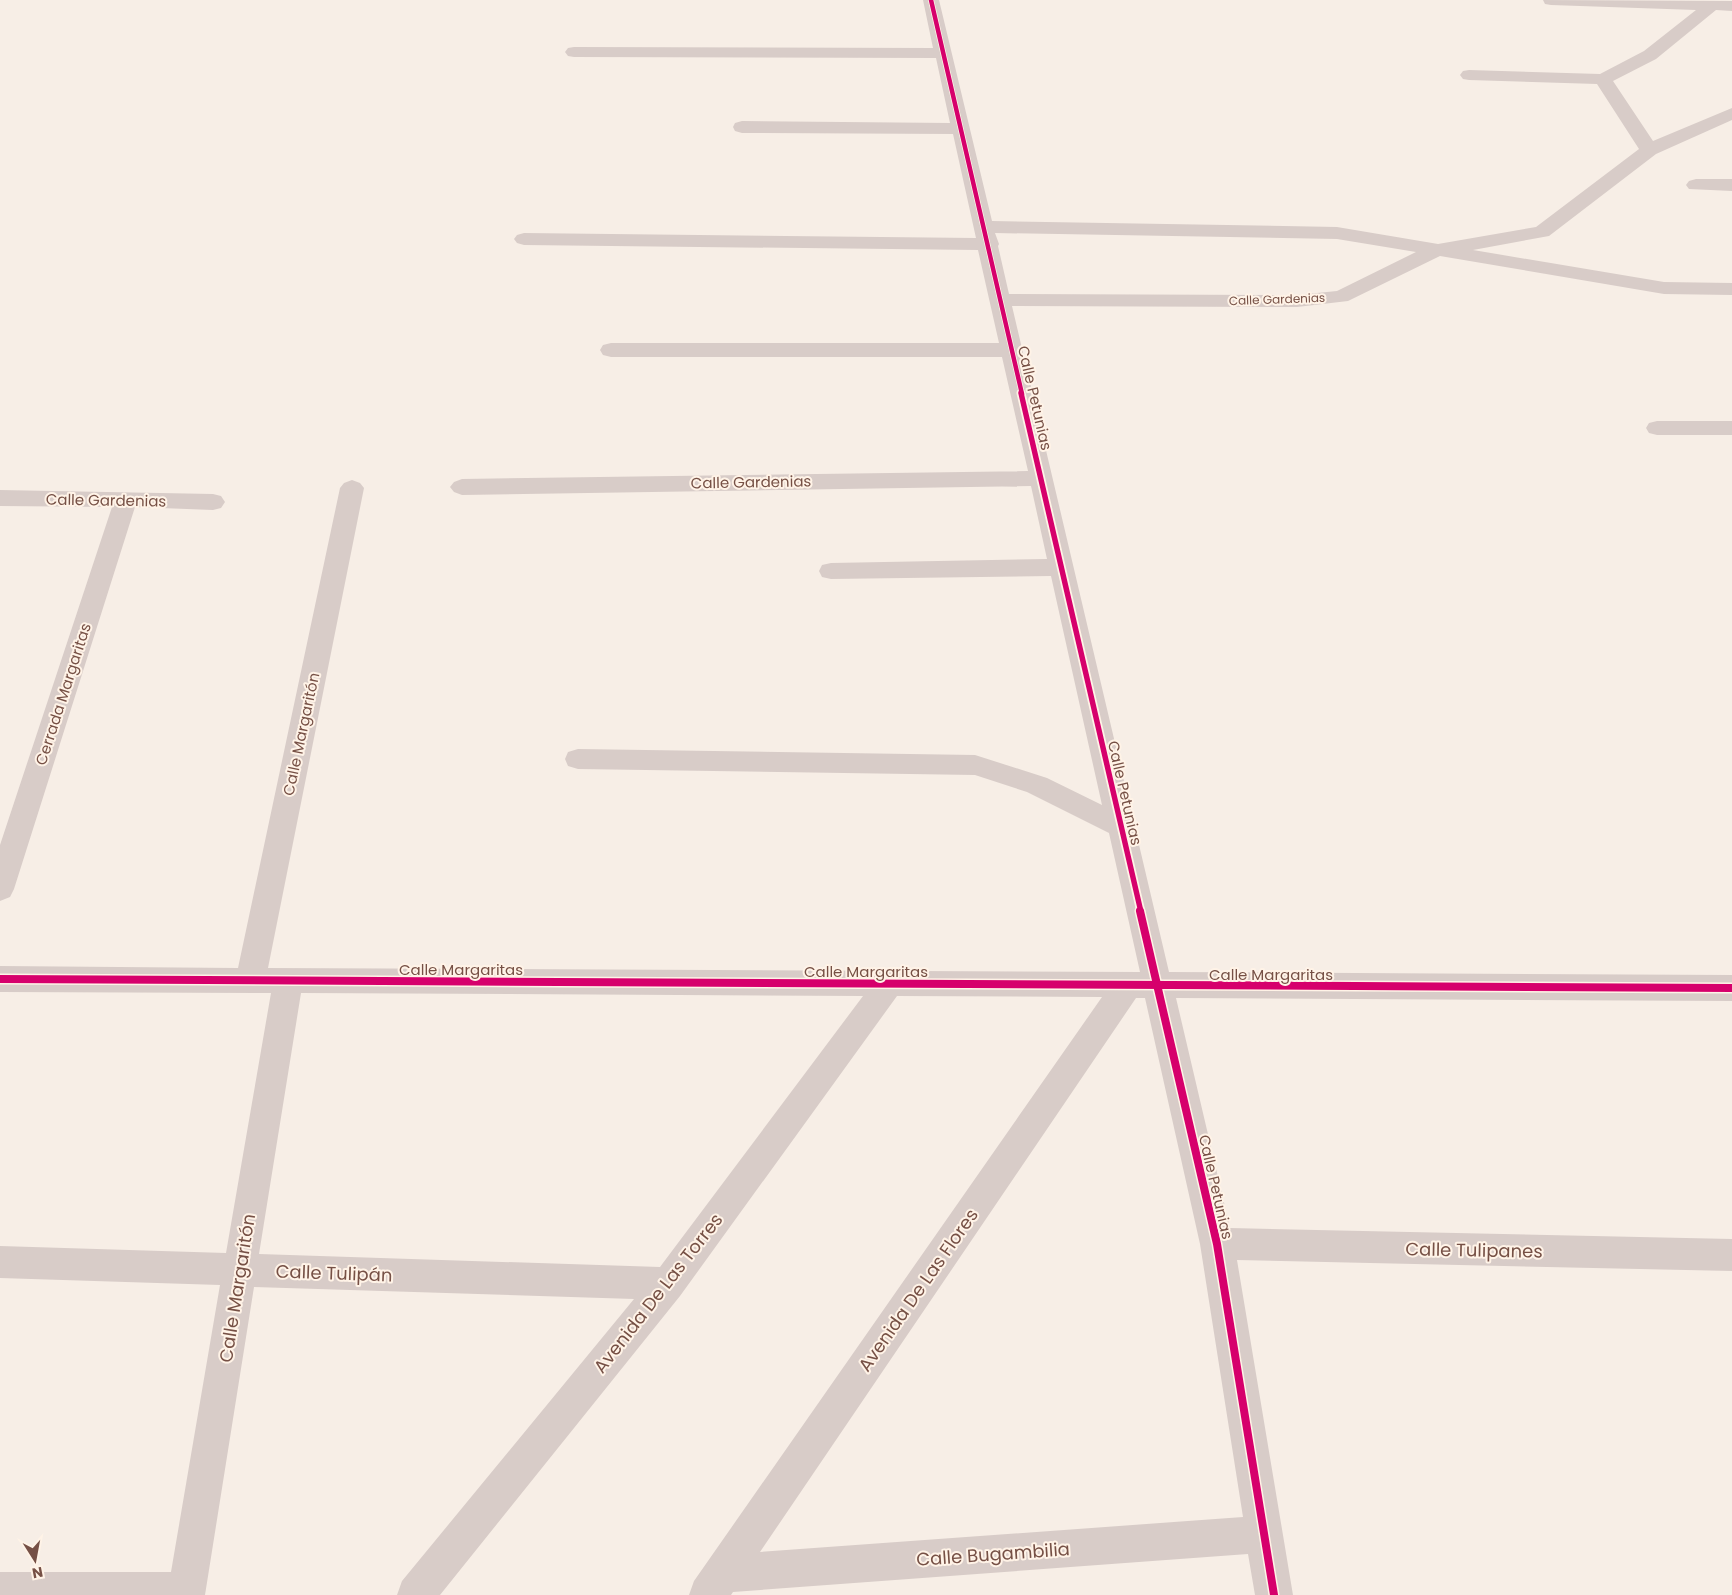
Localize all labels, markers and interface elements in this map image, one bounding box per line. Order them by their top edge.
street label: Calle Gardenias [1229,289,1325,309]
street label: Calle Petunias [1013,344,1057,453]
street label: Calle Gardenias [691,470,812,494]
street label: Calle Gardenias [46,488,167,512]
street label: Cerrada Margaritas [30,620,96,768]
street label: Calle Margaritón [278,671,324,797]
street label: Calle Petunias [1103,739,1147,848]
street label: Calle Margaritas [399,959,523,980]
street label: Calle Margaritas [804,961,928,982]
street label: Calle Margaritas [1209,964,1333,985]
street label: Calle Petunias [1194,1133,1238,1242]
street label: Avenida De Las Flores [852,1204,984,1376]
street label: Avenida De Las Torres [588,1208,728,1378]
street label: Calle Margaritón [213,1212,261,1364]
street label: Calle Tulipanes [1405,1236,1543,1264]
street label: Calle Tulipán [275,1258,393,1288]
north arrow [10,1535,60,1585]
street label: Calle Bugambilia [915,1536,1071,1572]
text: N [30,1562,45,1584]

